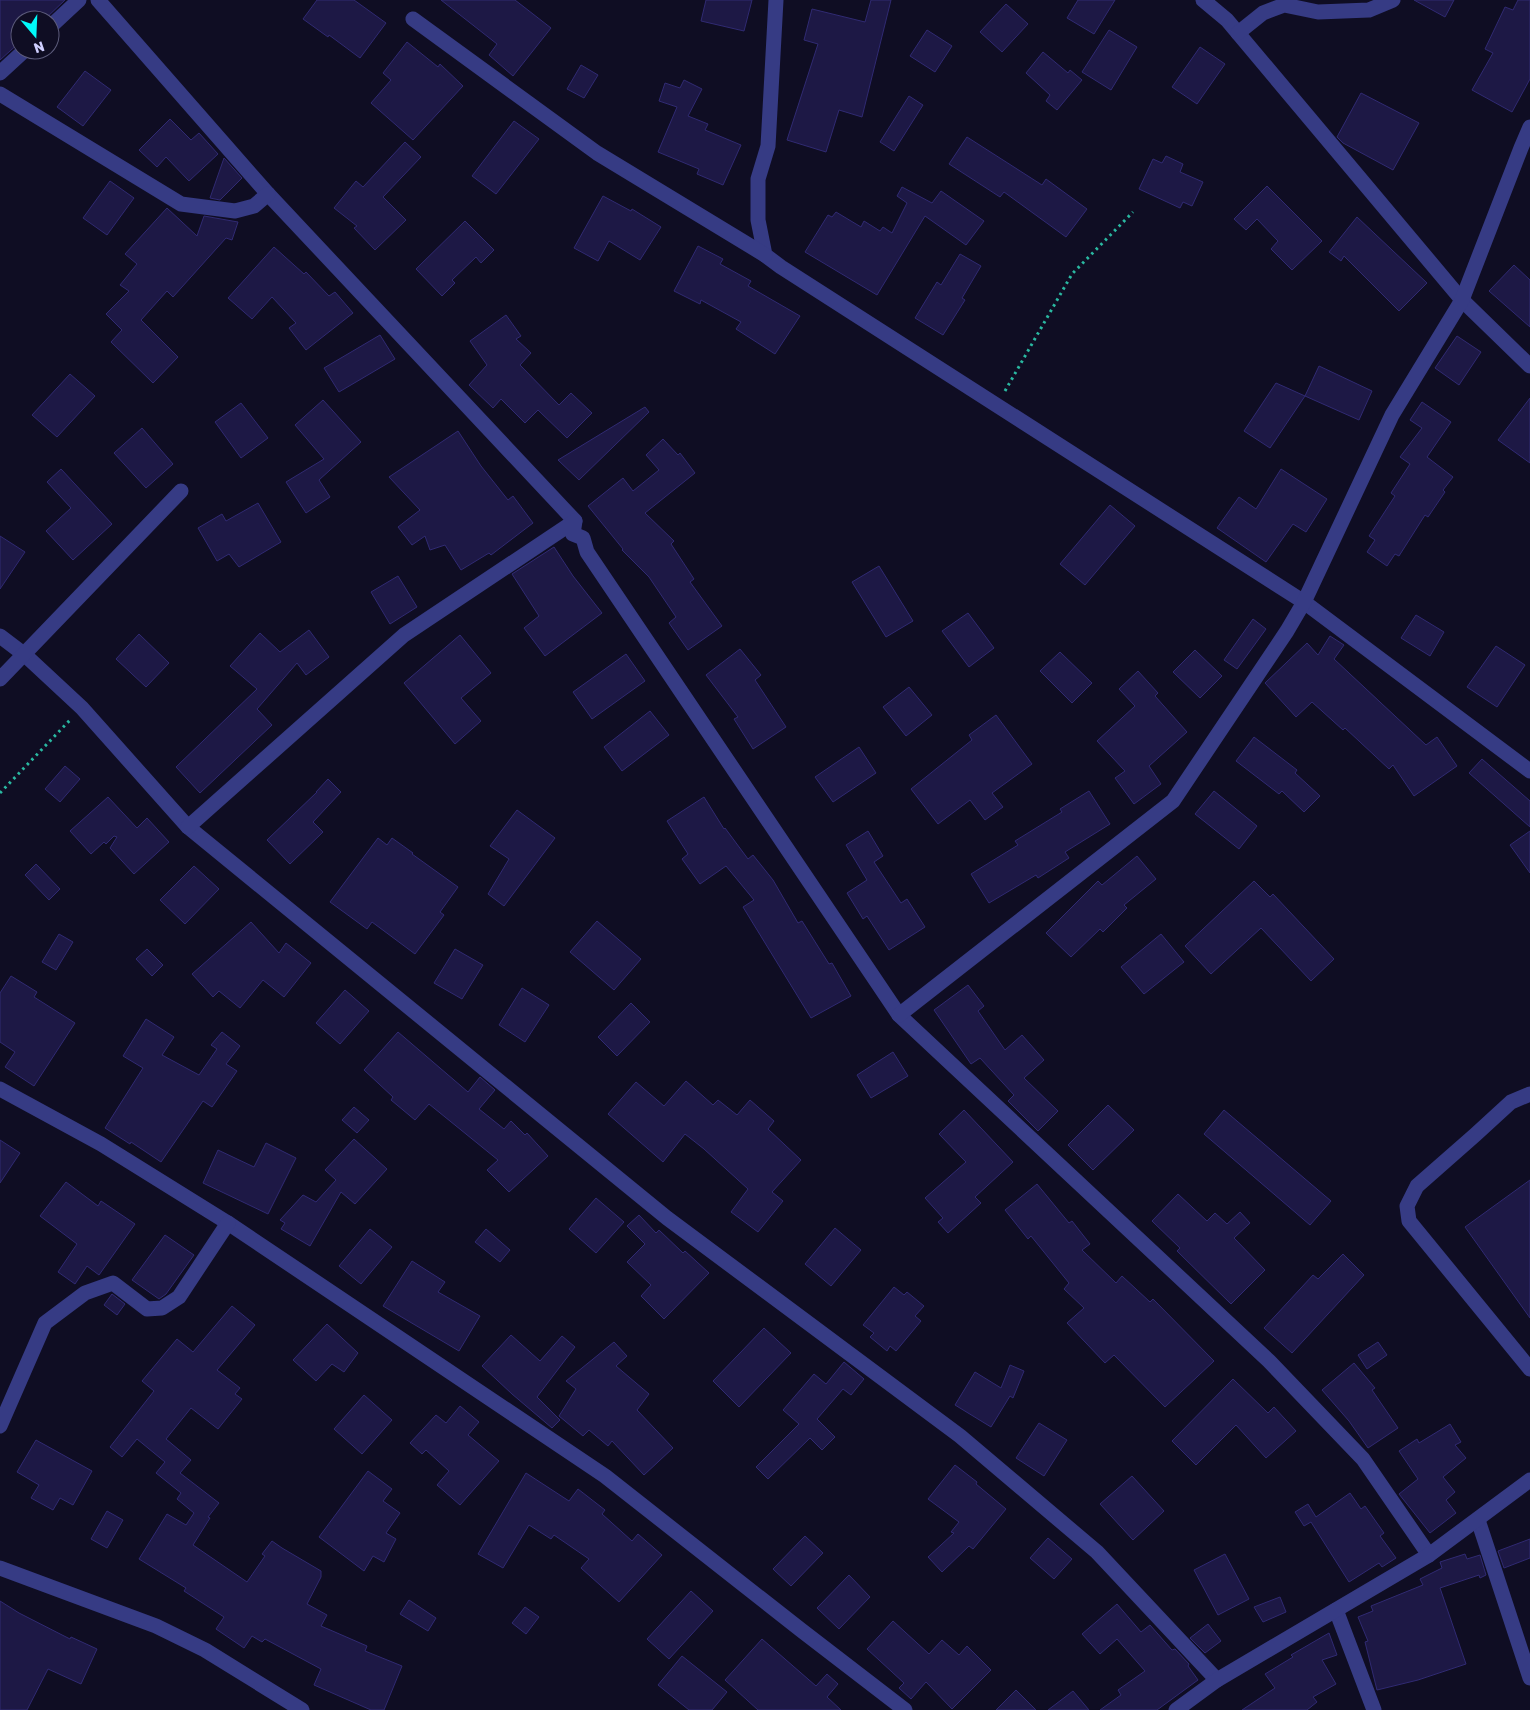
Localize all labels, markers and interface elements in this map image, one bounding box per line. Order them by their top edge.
north arrow [10,10,60,60]
text: N [32,37,47,56]

